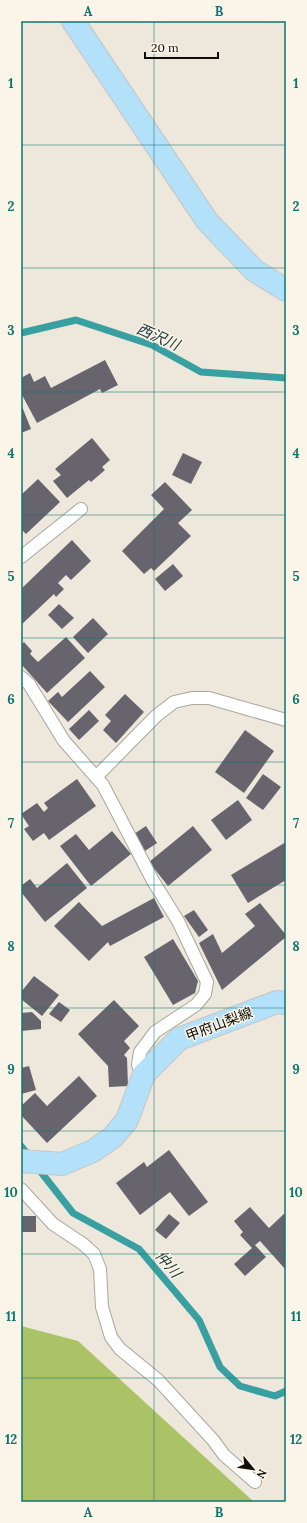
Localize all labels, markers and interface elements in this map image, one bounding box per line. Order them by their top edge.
text: A [84,3,93,20]
text: B [215,3,224,20]
scale bar [145,34,218,60]
text: 20 m [151,40,179,55]
text: 1 [8,75,14,92]
text: 1 [293,75,299,92]
text: 2 [8,198,15,215]
text: 2 [293,198,300,215]
water label: 西沢川 [134,319,184,355]
text: 3 [7,322,15,339]
text: 3 [292,322,300,339]
text: 4 [7,445,15,462]
text: 4 [292,445,300,462]
text: 5 [7,568,15,585]
text: 5 [292,568,300,585]
text: 6 [7,691,15,708]
text: 6 [292,691,300,708]
text: 7 [8,815,14,832]
text: 7 [293,815,299,832]
text: 8 [7,938,15,955]
text: 8 [292,938,300,955]
street label: 甲府山梨線 [183,1003,255,1045]
text: 9 [7,1061,15,1078]
text: 9 [292,1061,300,1078]
text: 10 [4,1184,18,1201]
text: 10 [289,1184,303,1201]
water label: 仲川 [151,1246,187,1283]
text: 11 [6,1308,16,1325]
text: 11 [291,1308,301,1325]
text: 12 [5,1431,17,1448]
text: 12 [290,1431,302,1448]
north arrow [233,1449,273,1489]
text: N [253,1467,270,1481]
text: A [84,1504,93,1521]
text: B [215,1504,224,1521]

